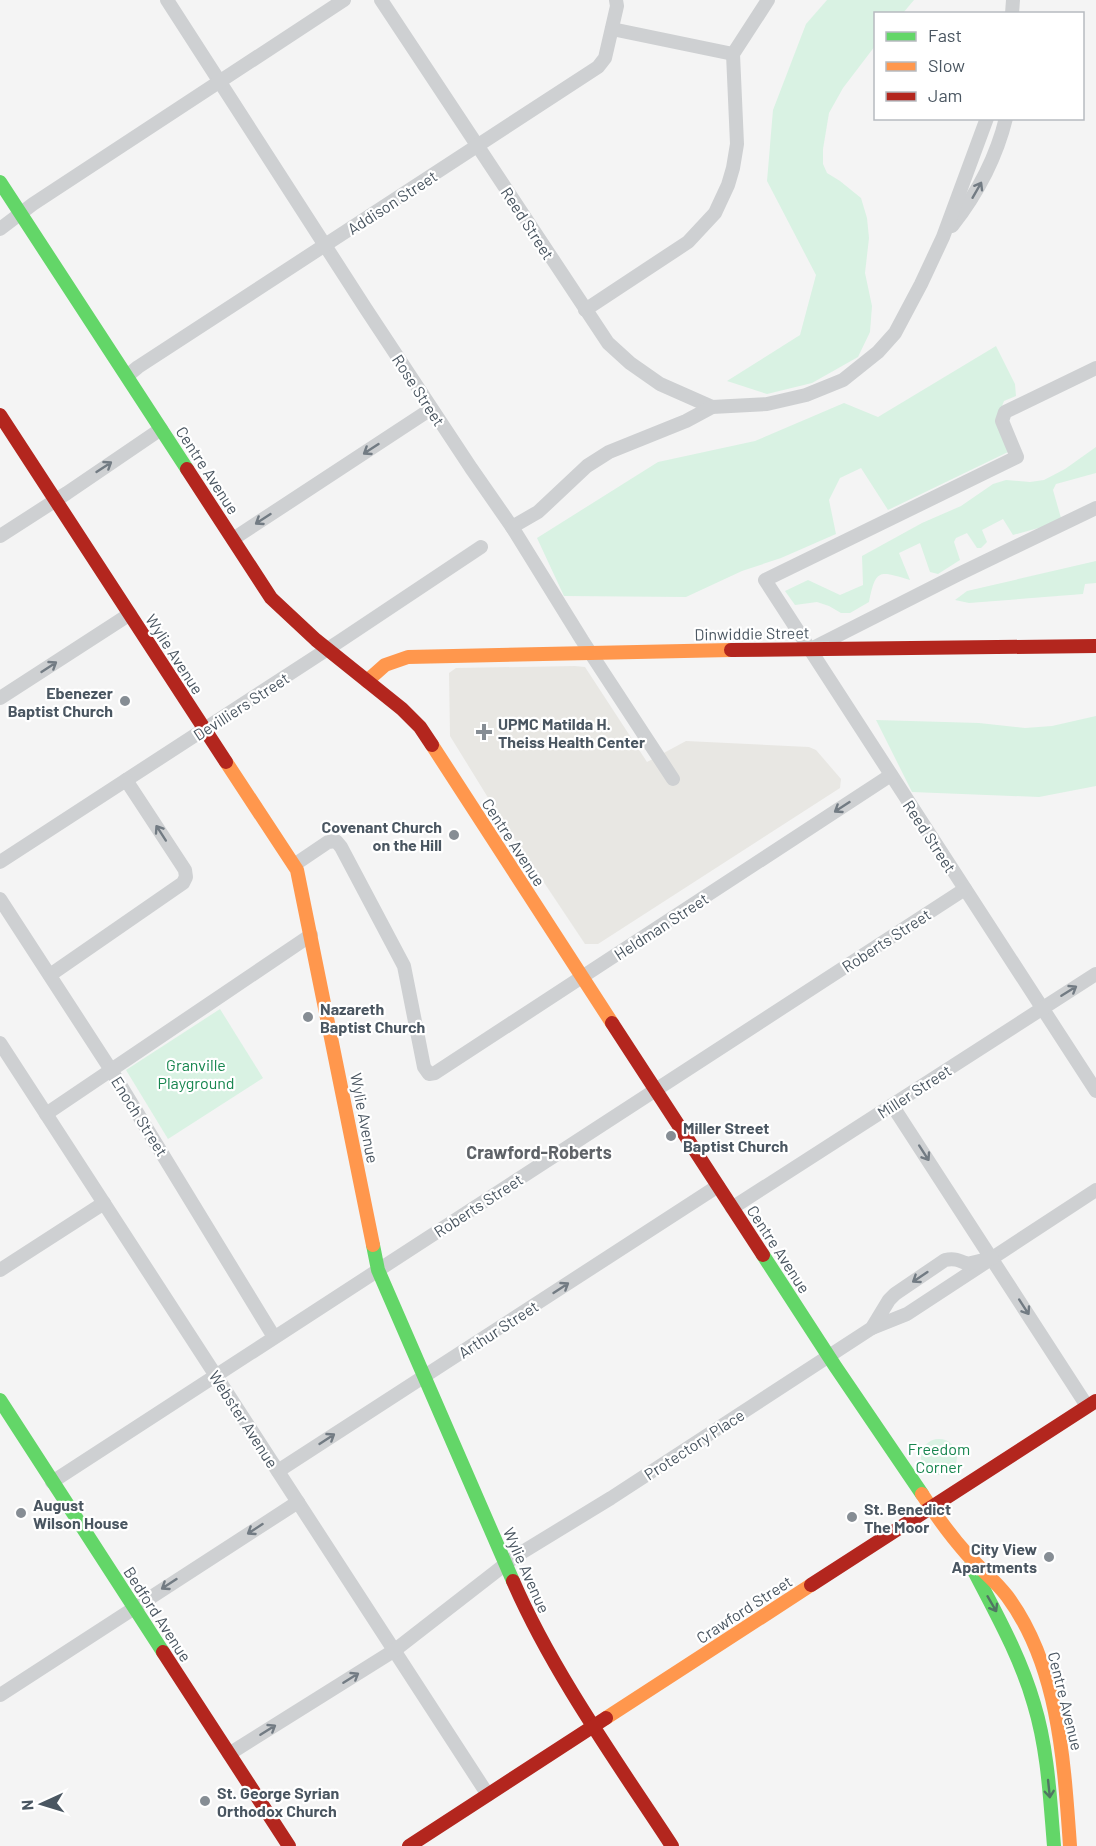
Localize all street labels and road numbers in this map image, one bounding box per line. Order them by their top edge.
street label: Addison Street [344,166,440,238]
street label: Reed Street [498,183,558,263]
street label: Rose Street [389,351,449,429]
street label: Centre Avenue [173,422,243,518]
street label: Wylie Avenue [142,610,208,698]
street label: Dinwiddie Street [694,622,810,644]
street label: Devilliers Street [190,668,292,744]
street label: Centre Avenue [479,794,549,890]
street label: Reed Street [900,796,960,876]
street label: Heldman Street [610,889,712,963]
street label: Roberts Street [838,904,934,976]
street label: Miller Street [874,1060,954,1122]
street label: Wylie Avenue [347,1071,383,1165]
street label: Enoch Street [108,1072,172,1160]
street label: Roberts Street [430,1169,526,1241]
street label: Centre Avenue [744,1201,814,1297]
street label: Arthur Street [454,1296,542,1362]
street label: Webster Avenue [205,1367,283,1471]
street label: Protectory Place [640,1405,748,1483]
street label: Wylie Avenue [500,1524,554,1616]
street label: Bedford Avenue [120,1563,196,1665]
street label: Crawford Street [693,1571,795,1647]
street label: Centre Avenue [1045,1650,1087,1752]

